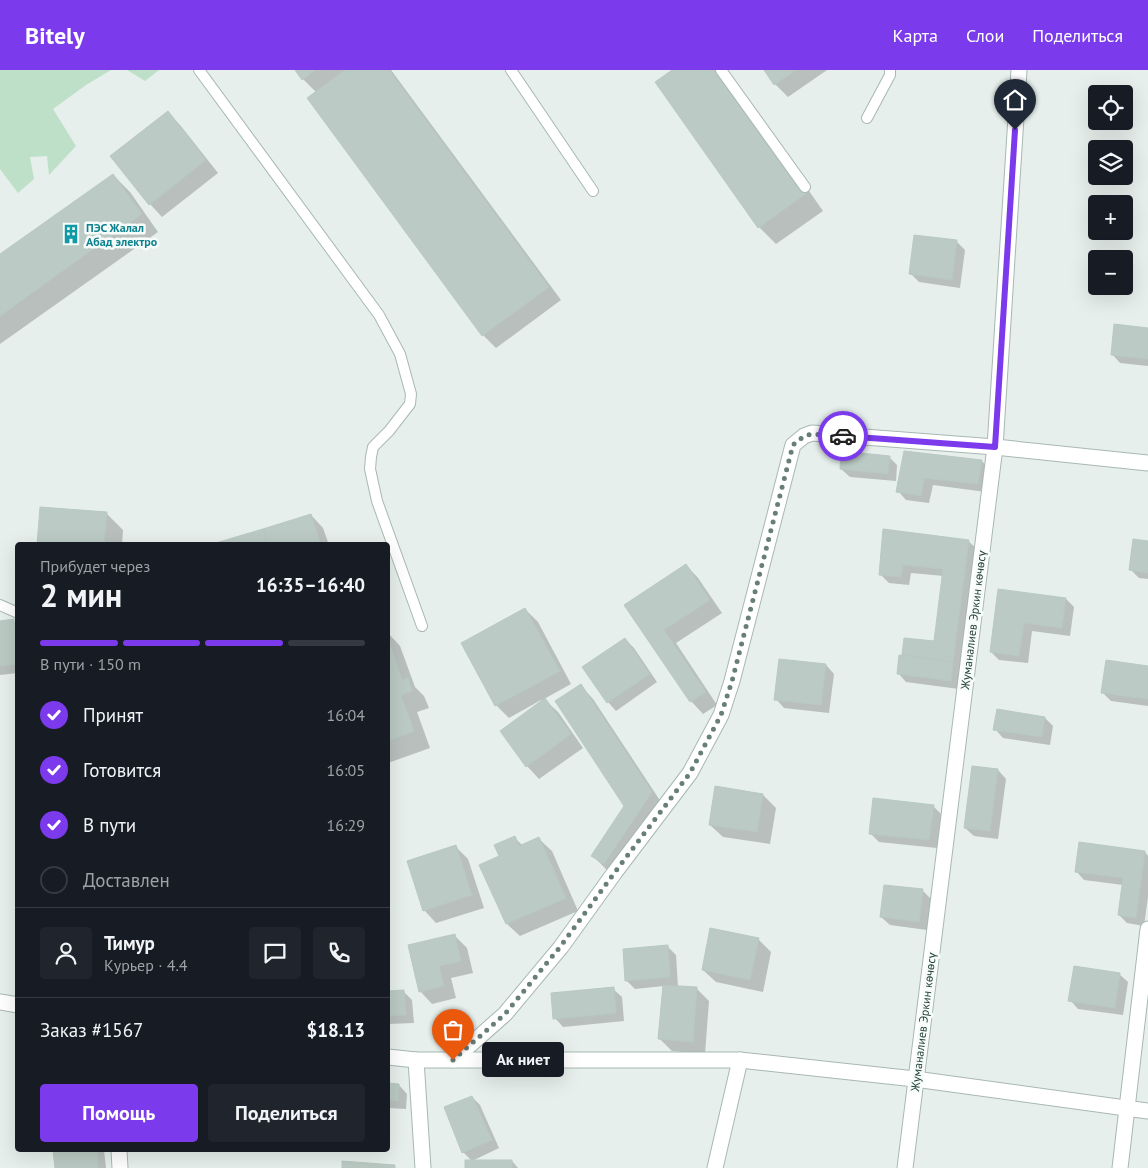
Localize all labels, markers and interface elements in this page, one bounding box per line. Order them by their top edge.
text: Bitely [25,20,85,51]
text: Карта [893,24,938,47]
text: Слои [966,24,1004,47]
text: Поделиться [1032,24,1123,47]
pin [994,79,1036,130]
map controls [1088,85,1133,295]
button: locate [1088,85,1133,130]
icon: home [1001,86,1029,114]
button: layers [1088,140,1133,185]
button: + [1088,195,1133,240]
place label: ПЭС Жалал Абад электро [86,220,158,249]
building icon: ПЭС Жалал Абад электро [60,223,82,245]
button: − [1088,250,1133,295]
courier [818,411,868,461]
icon: car [829,422,857,450]
street label: Жуманалиев Эркин көчөсү [957,549,989,691]
text: Прибудет через [40,556,150,576]
text: 16:35–16:40 [256,573,365,597]
text: 2 мин [40,574,122,616]
text: В пути · 150 m [40,654,141,674]
icon: check [40,701,68,729]
text: Принят [83,703,143,727]
text: 16:04 [327,705,365,725]
icon: check [40,756,68,784]
text: Готовится [83,758,161,782]
text: 16:05 [327,760,365,780]
icon: check [40,811,68,839]
text: В пути [83,813,136,837]
text: 16:29 [327,815,365,835]
text: Доставлен [83,868,170,892]
button: person [40,927,92,979]
button: chat [249,927,301,979]
button: phone [313,927,365,979]
text: Тимур [104,931,155,955]
street label: Жуманалиев Эркин көчөсү [907,951,939,1093]
text: Курьер · 4.4 [104,955,188,975]
pin [432,1009,474,1060]
icon: bag [439,1016,467,1044]
text: Заказ #1567 [40,1018,143,1042]
text: $18.13 [306,1018,365,1042]
callout: Ак ниет [483,1042,566,1078]
text: Ак ниет [496,1049,550,1069]
button: Помощь [40,1084,198,1142]
button: Поделиться [208,1084,365,1142]

